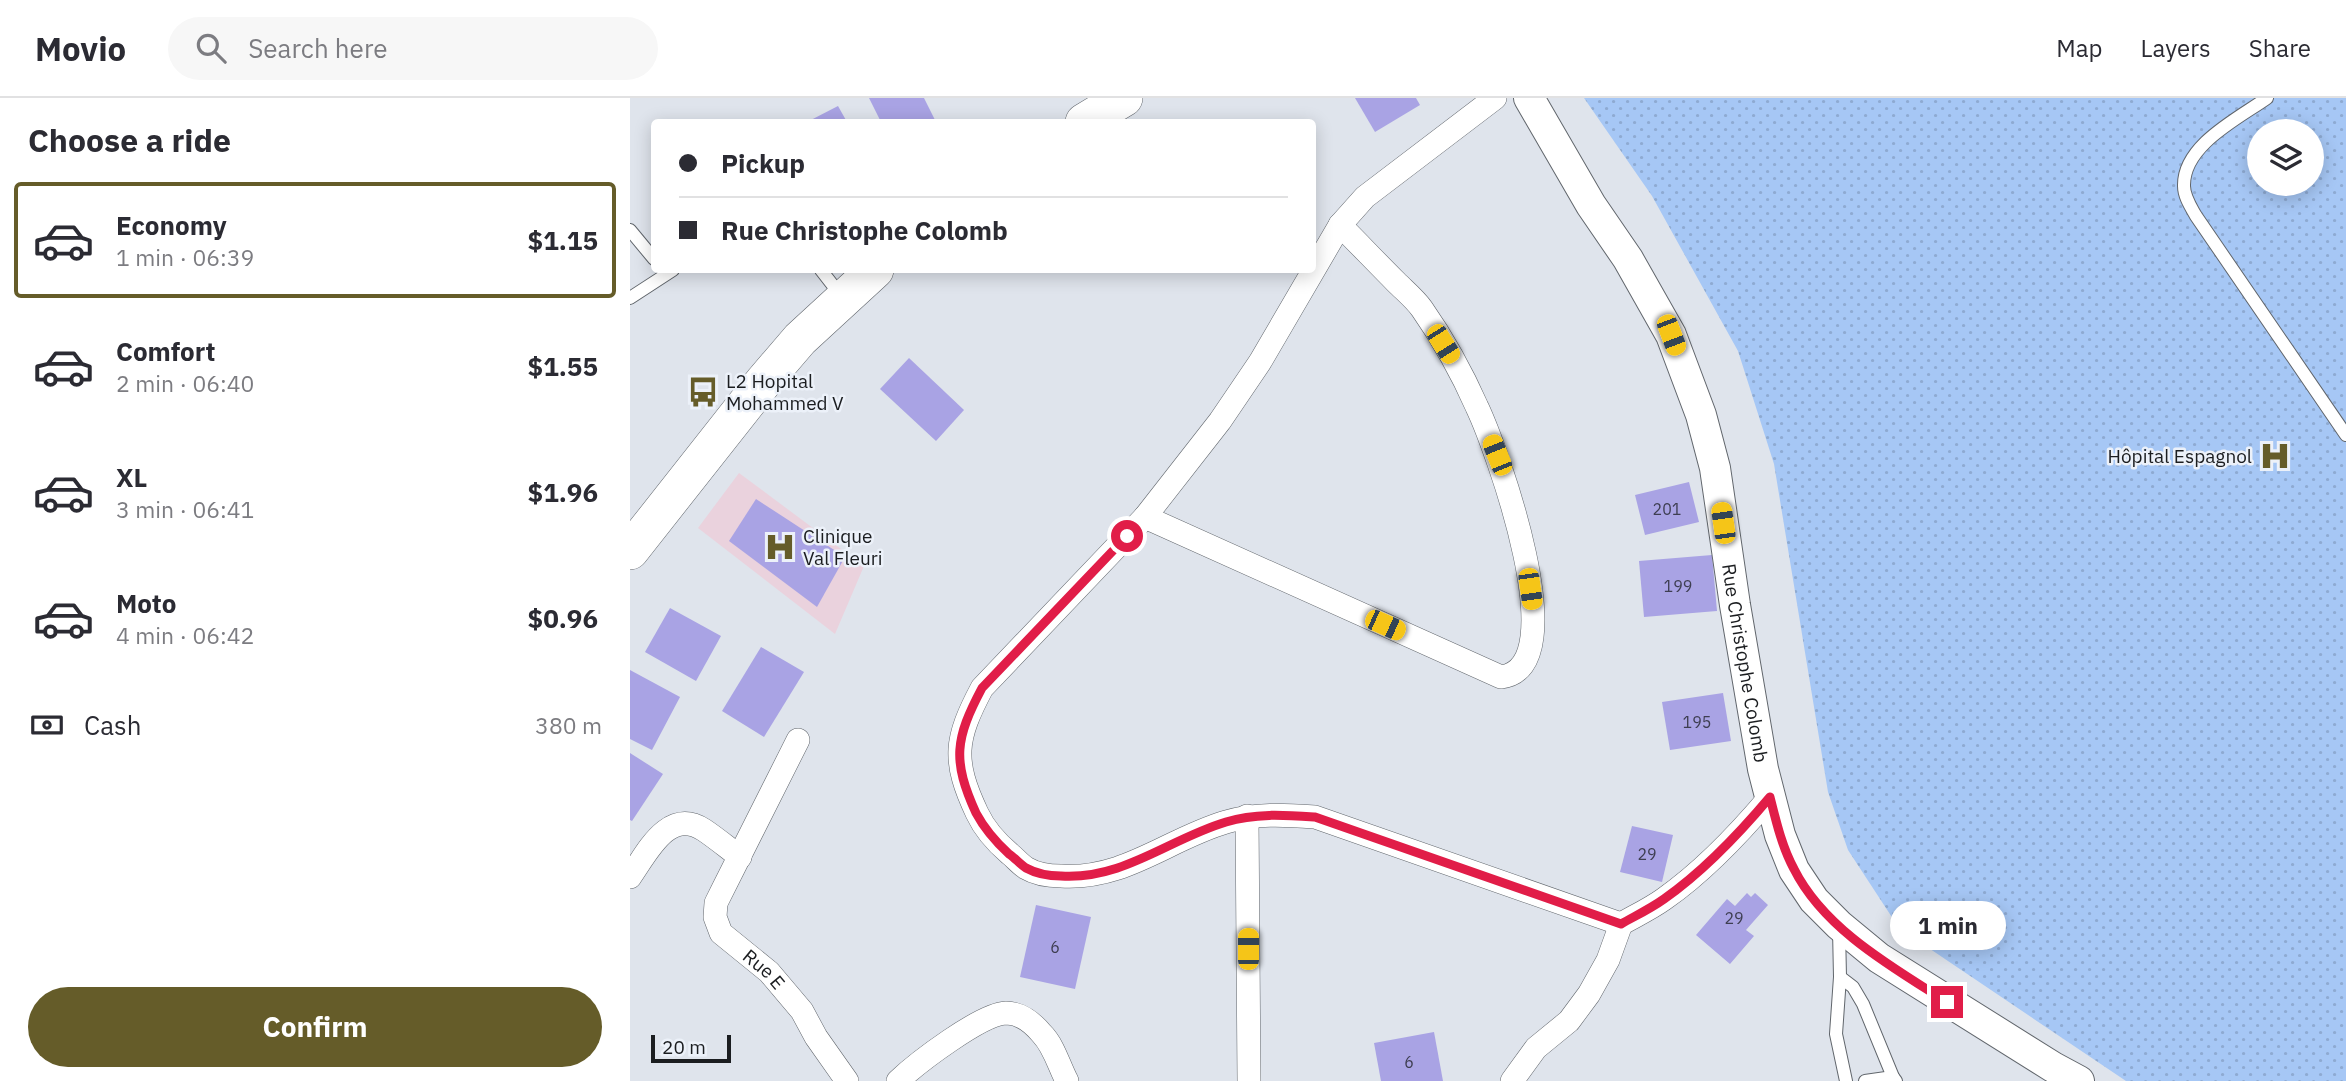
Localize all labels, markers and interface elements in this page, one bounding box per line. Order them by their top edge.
search box [168,17,658,80]
text: Movio [35,27,126,70]
icon: search [192,29,230,67]
text: Search here [248,31,388,65]
text: Map [2056,32,2103,64]
text: Layers [2141,32,2211,64]
text: Share [2249,32,2311,64]
text: Choose a ride [28,119,231,161]
map controls [2247,119,2324,196]
button: layers [2247,119,2324,196]
text: Pickup [721,146,805,180]
text: Economy [116,208,227,242]
icon: car [32,209,95,272]
text: Rue Christophe Colomb [721,213,1008,247]
text: $1.15 [528,223,598,257]
text: 1 min · 06:39 [116,242,254,272]
car [1654,312,1689,358]
car [1423,321,1464,367]
text: Comfort [116,334,215,368]
icon: car [32,335,95,398]
text: $1.55 [528,349,598,383]
text: 2 min · 06:40 [116,368,254,398]
place label: L2 Hopital Mohammed V [726,369,844,415]
bus stop icon: L2 Hopital Mohammed V [686,375,720,409]
car [1480,432,1515,478]
hospital icon: Hôpital Espagnol [2258,439,2292,473]
place label: Hôpital Espagnol [2108,444,2252,468]
text: XL [116,460,147,494]
icon: car [32,461,95,524]
text: $1.96 [528,475,598,509]
text: 3 min · 06:41 [116,494,254,524]
house number: 201 [1653,499,1681,519]
car [1710,501,1737,545]
route start [1111,520,1143,552]
place label: Clinique Val Fleuri [803,524,883,570]
hospital icon: Clinique Val Fleuri [763,530,797,564]
street label: Rue Christophe Colomb [1717,562,1774,764]
car [1517,567,1544,611]
house number: 199 [1664,576,1692,596]
text: Moto [116,586,176,620]
icon: car [32,587,95,650]
text: $0.96 [528,601,598,635]
car [1362,607,1409,643]
text: 4 min · 06:42 [116,620,254,650]
icon: cash [28,706,66,744]
text: Cash [84,708,141,742]
text: 380 m [535,710,602,740]
house number: 195 [1683,712,1711,732]
house number: 29 [1637,844,1657,864]
callout: 1 min [1889,900,2005,950]
house number: 29 [1724,908,1744,928]
text: 1 min [1918,910,1978,940]
car [1238,928,1259,970]
house number: 6 [1050,937,1060,957]
street label: Rue E [738,944,790,994]
route end [1931,986,1963,1018]
button: Confirm [28,987,602,1067]
scale bar [651,1032,732,1064]
text: 20 m [662,1035,706,1059]
house number: 6 [1404,1052,1414,1072]

